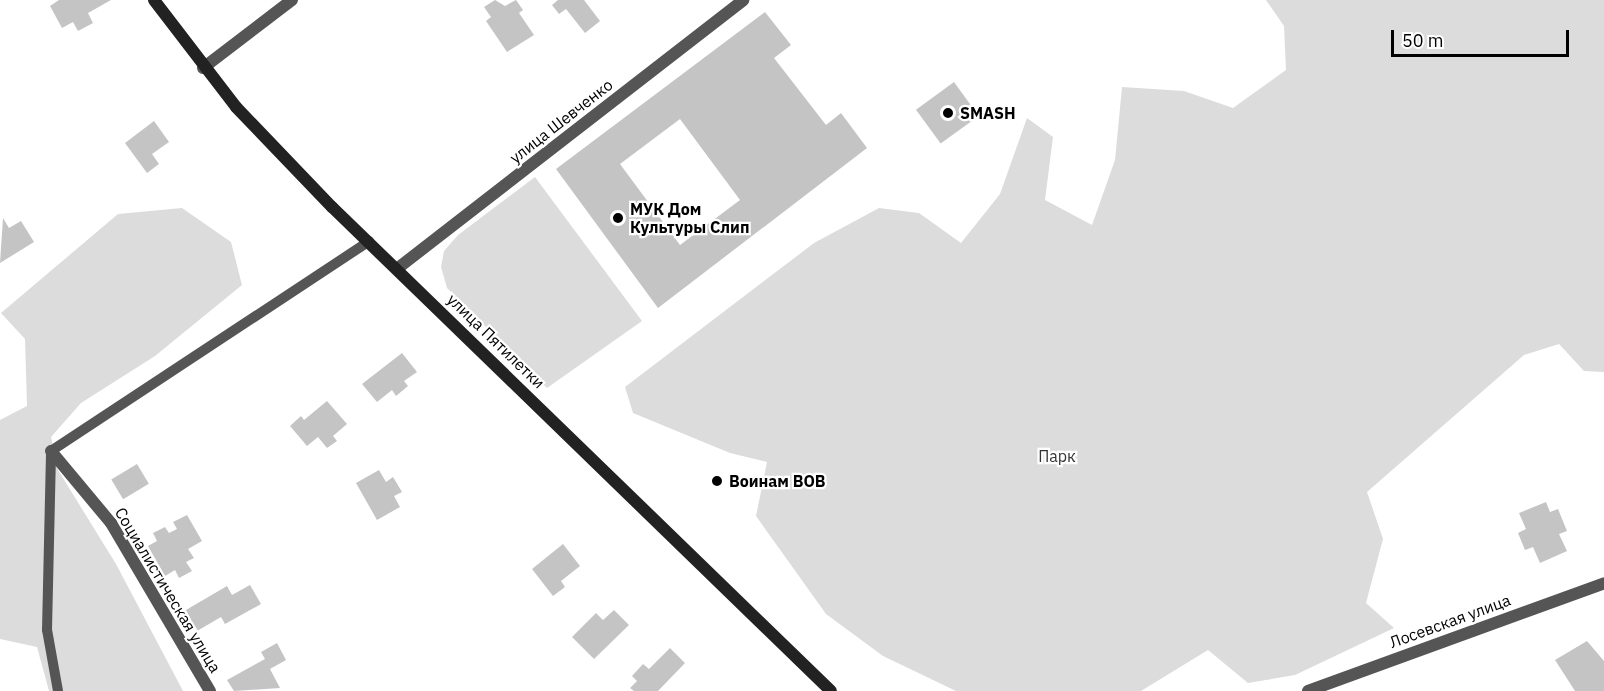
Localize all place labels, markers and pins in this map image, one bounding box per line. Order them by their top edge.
place label: SMASH [960,103,1016,123]
marker: SMASH [941,106,955,120]
place label: МУК Дом Культуры Слип [630,199,749,237]
marker: МУК Дом Культуры Слип [611,211,625,225]
place label: Воинам ВОВ [729,471,826,491]
marker: Воинам ВОВ [710,474,724,488]

